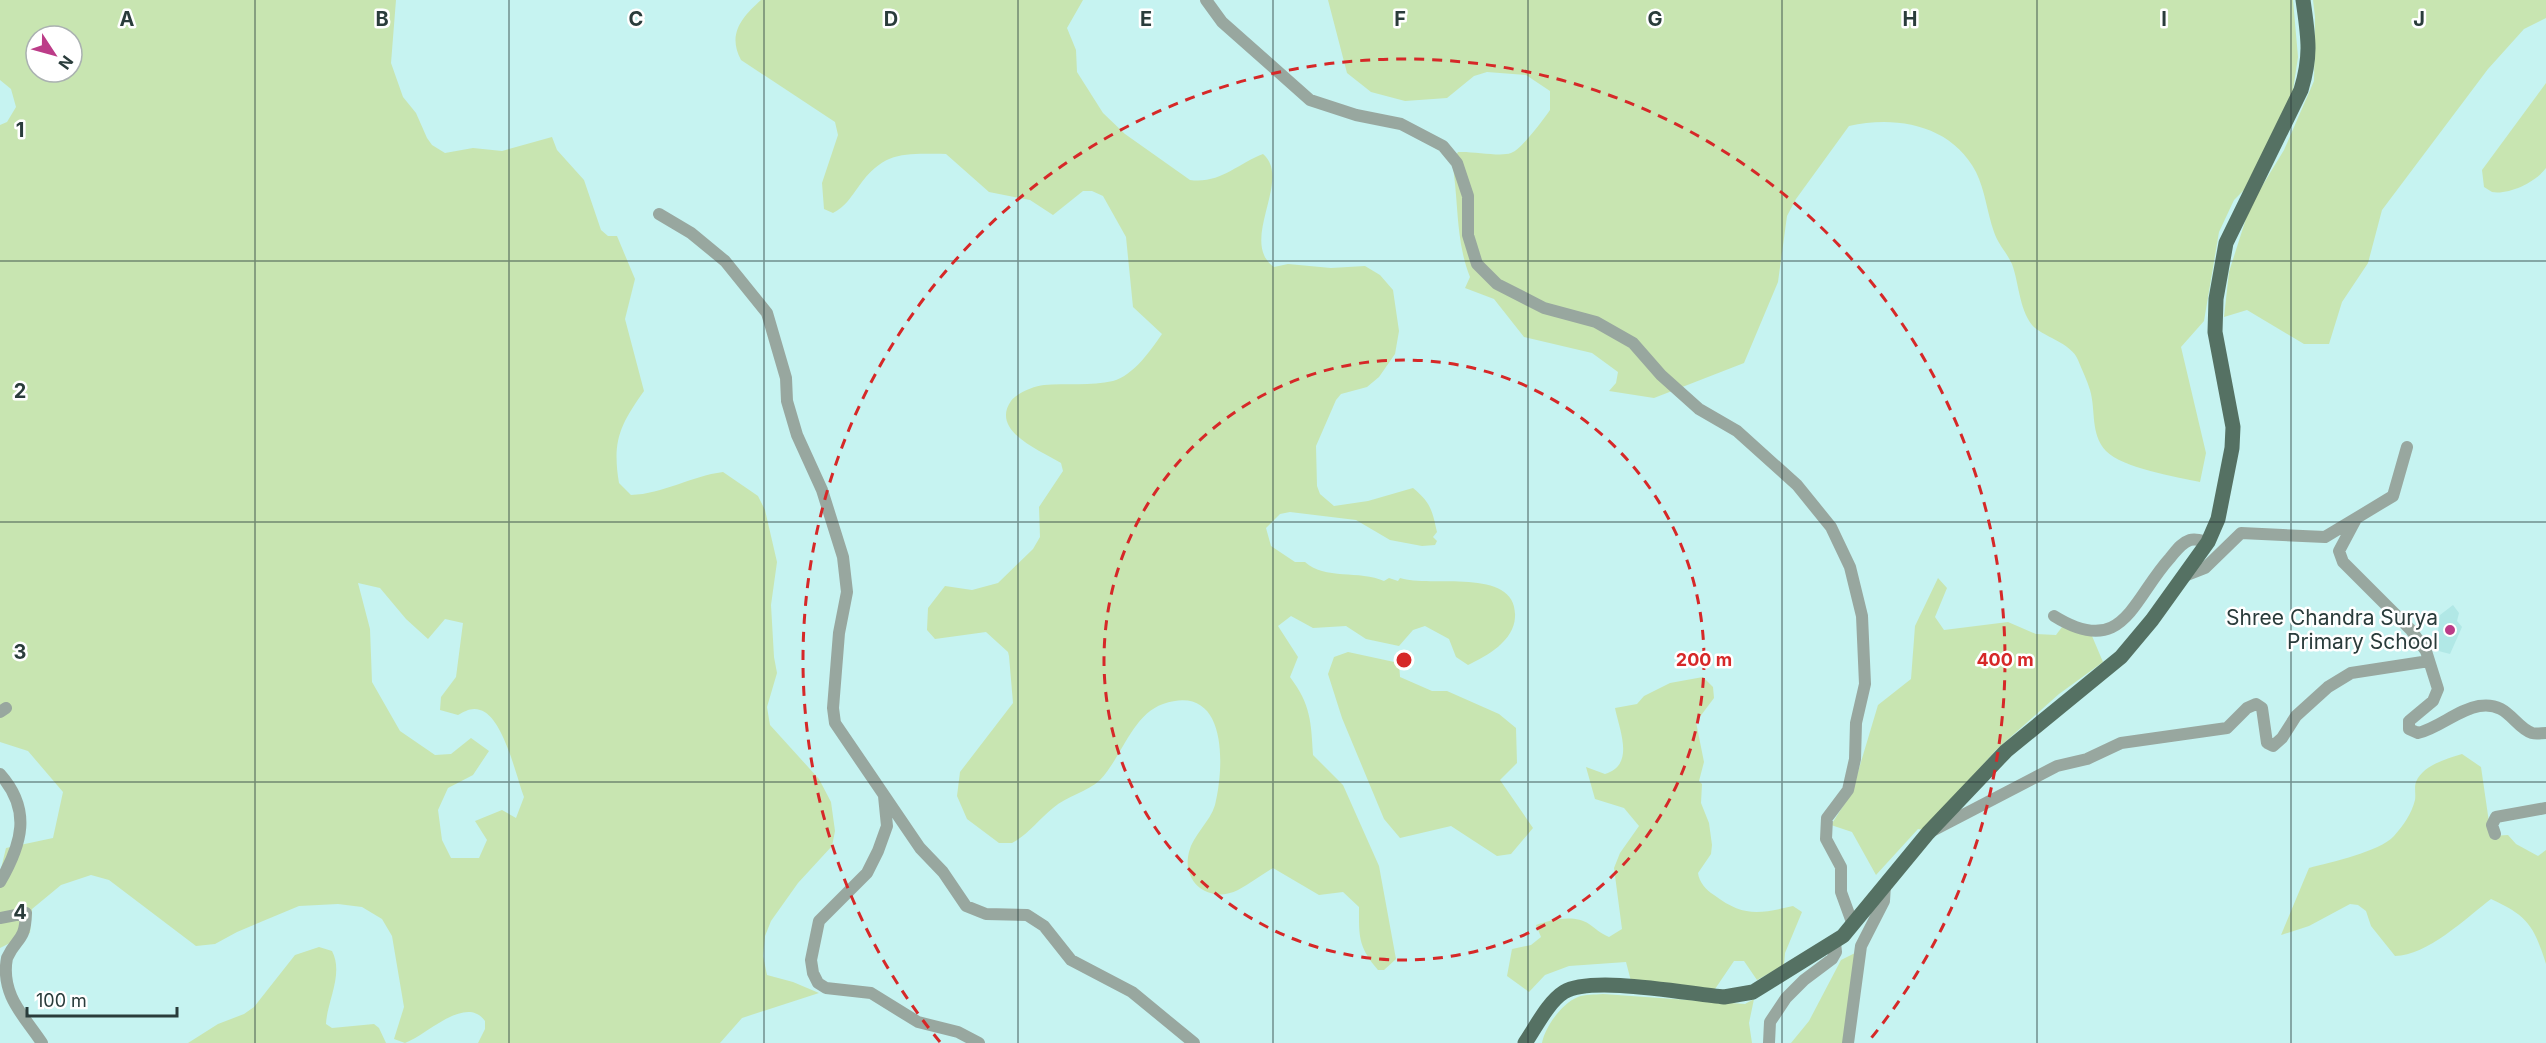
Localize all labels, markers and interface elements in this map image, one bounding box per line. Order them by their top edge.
text: A [120,7,135,31]
text: B [375,7,389,31]
text: C [629,7,643,31]
text: D [884,7,898,31]
text: E [1140,7,1152,31]
text: F [1394,7,1406,31]
text: G [1647,7,1663,31]
text: H [1903,7,1917,31]
text: I [2161,7,2167,31]
text: J [2413,7,2425,31]
north arrow [24,24,84,84]
text: N [54,52,78,74]
text: 1 [16,118,24,142]
text: 2 [14,379,26,403]
place label: Shree Chandra Surya Primary School [2226,605,2438,654]
marker: Shree Chandra Surya Primary School [2443,623,2457,637]
text: 3 [14,640,26,664]
text: 200 m [1676,649,1732,670]
text: 400 m [1976,649,2034,670]
centre of rings [1394,650,1414,670]
text: 4 [13,900,27,924]
scale bar [27,980,177,1018]
text: 100 m [36,990,87,1011]

